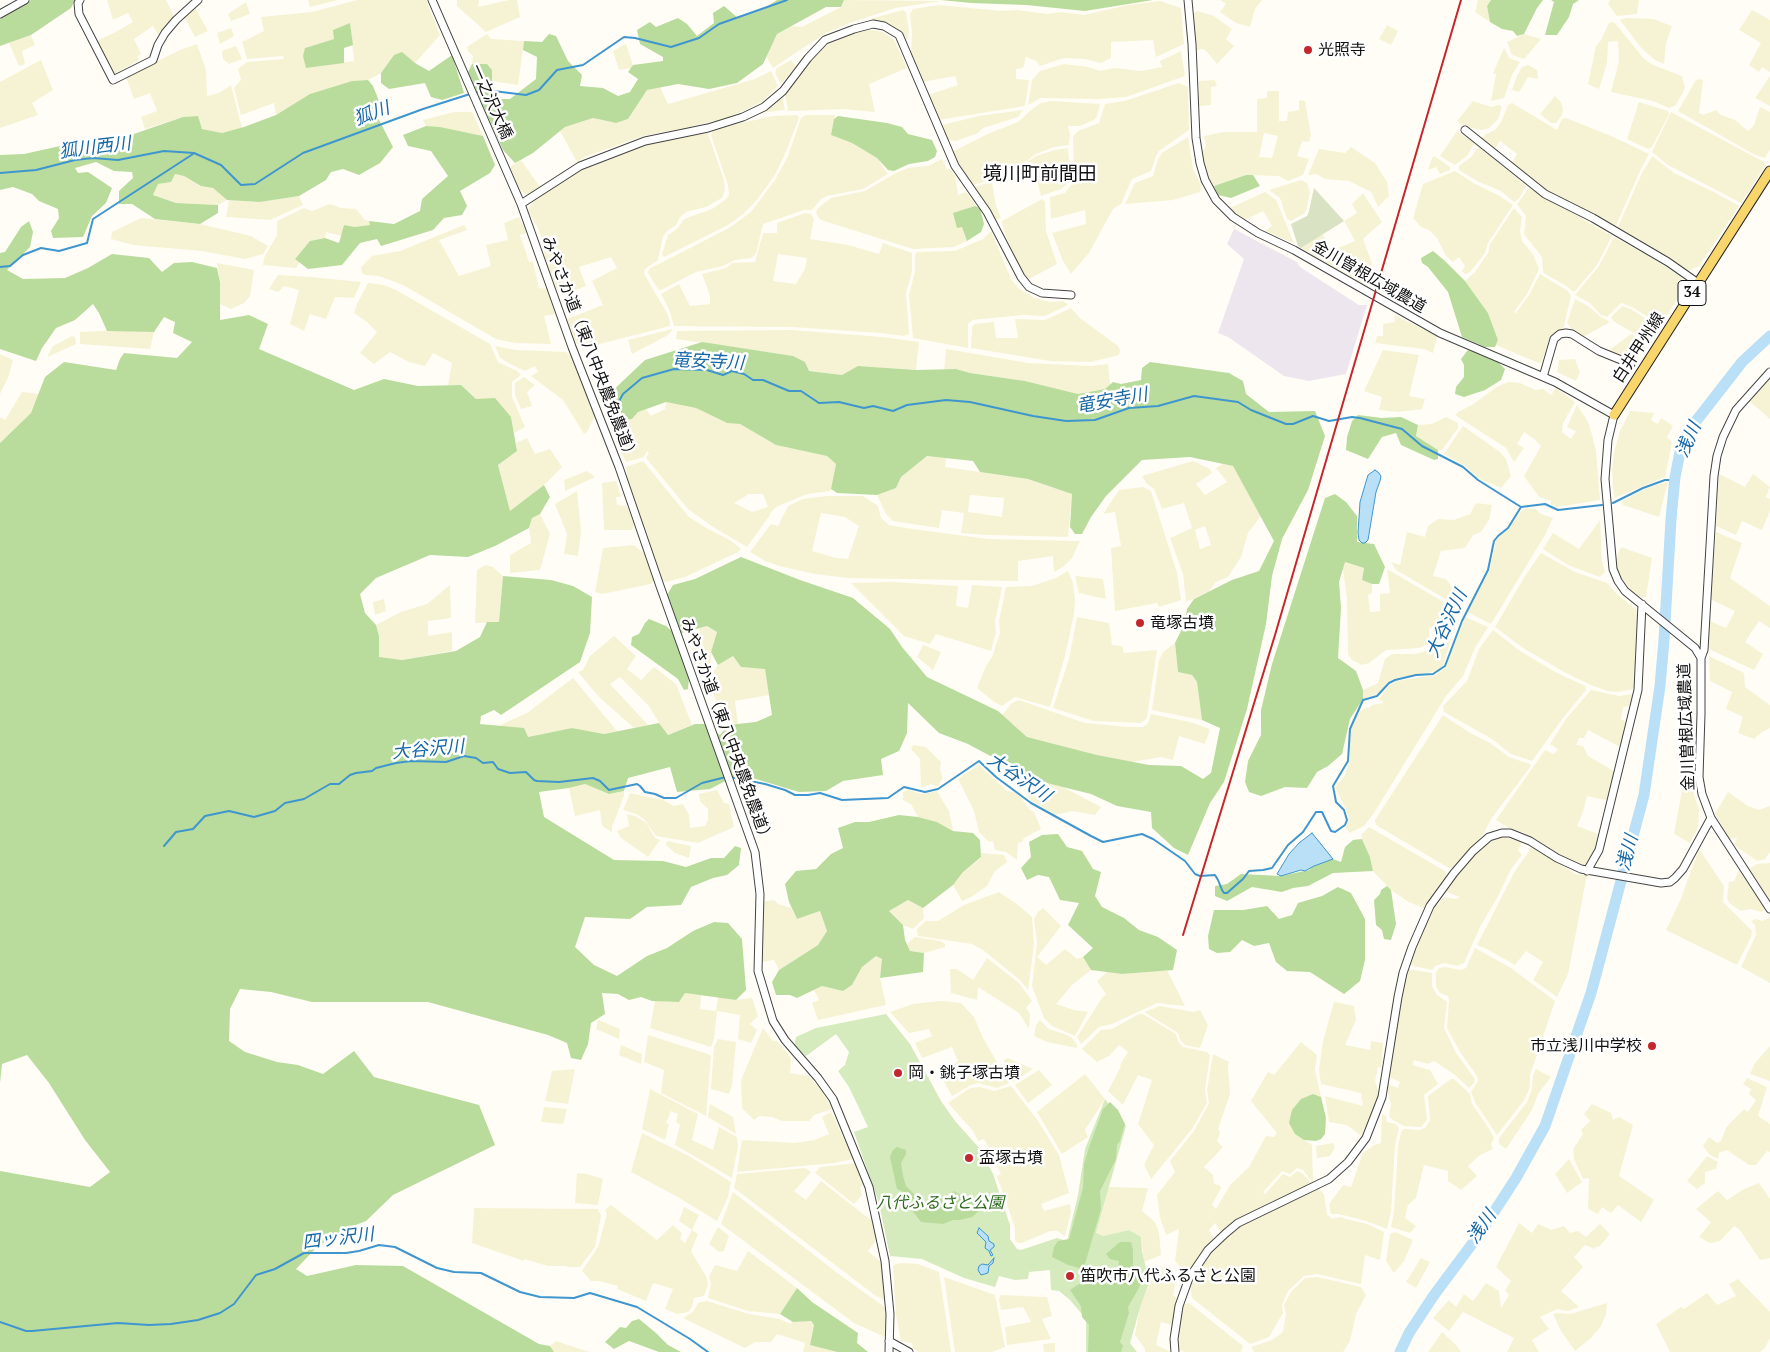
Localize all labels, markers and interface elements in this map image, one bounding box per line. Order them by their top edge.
place label: 光照寺 [1318,40,1366,60]
marker: 光照寺 [1302,44,1314,56]
street label: 一之沢大橋 [466,62,516,142]
water label: 狐川 [351,98,393,130]
water label: 狐川西川 [58,133,132,163]
district label: 境川町前間田 [983,164,1097,186]
street label: みやさか道（東八中央農免農道） [537,234,641,464]
street label: 金川曽根広域農道 [1309,237,1429,317]
road number: 34 [1678,280,1706,306]
street label: 白井甲州線 [1609,309,1669,387]
water label: 竜安寺川 [671,349,745,375]
water label: 竜安寺川 [1075,384,1149,418]
water label: 浅川 [1672,419,1706,461]
water label: 大谷沢川 [1422,587,1472,661]
place label: 竜塚古墳 [1150,613,1214,633]
street label: みやさか道（東八中央農免農道） [676,615,776,847]
marker: 竜塚古墳 [1134,617,1146,629]
street label: 金川曽根広域農道 [1675,663,1699,791]
water label: 大谷沢川 [391,736,465,764]
water label: 大谷沢川 [983,749,1055,807]
water label: 浅川 [1613,833,1643,873]
place label: 市立浅川中学校 [1530,1036,1642,1056]
marker: 市立浅川中学校 [1646,1040,1658,1052]
place label: 岡・銚子塚古墳 [908,1063,1020,1083]
marker: 岡・銚子塚古墳 [892,1067,904,1079]
place label: 盃塚古墳 [979,1148,1043,1168]
marker: 盃塚古墳 [963,1152,975,1164]
park label: 八代ふるさと公園 [876,1193,1004,1213]
water label: 浅川 [1463,1206,1501,1248]
water label: 四ッ沢川 [301,1224,375,1254]
place label: 笛吹市八代ふるさと公園 [1080,1266,1256,1286]
marker: 笛吹市八代ふるさと公園 [1064,1270,1076,1282]

